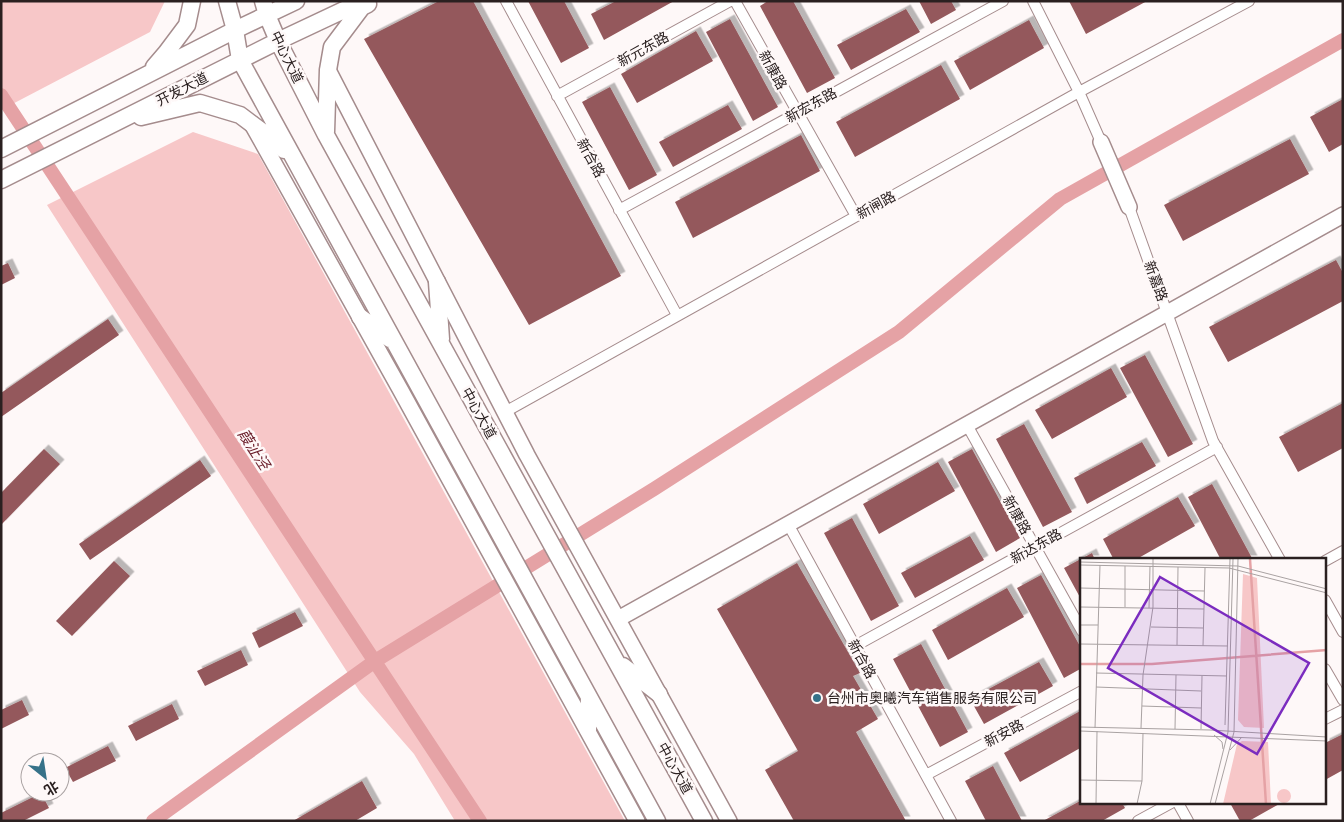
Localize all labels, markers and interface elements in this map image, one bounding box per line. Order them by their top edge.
street label: 中心大道 [267,28,307,86]
street label: 新元东路 [614,28,672,70]
street label: 新康路 [755,47,791,93]
street label: 开发大道 [153,68,211,110]
street label: 新宏东路 [782,84,840,126]
street label: 新合路 [573,135,609,181]
street label: 新闸路 [853,187,899,223]
street label: 新嘉路 [1140,258,1172,304]
street label: 中心大道 [458,384,500,442]
water label: 葭沚泾 [234,425,275,475]
street label: 新康路 [999,492,1035,538]
street label: 新达东路 [1007,525,1065,567]
inset map [1080,558,1326,804]
street label: 新合路 [844,636,880,682]
place label: 台州市奥曦汽车销售服务有限公司 [827,689,1037,707]
marker: 台州市奥曦汽车销售服务有限公司 [811,692,823,704]
street label: 新安路 [981,715,1027,751]
street label: 中心大道 [654,739,696,797]
north arrow [20,752,70,802]
text: 北 [41,777,62,800]

